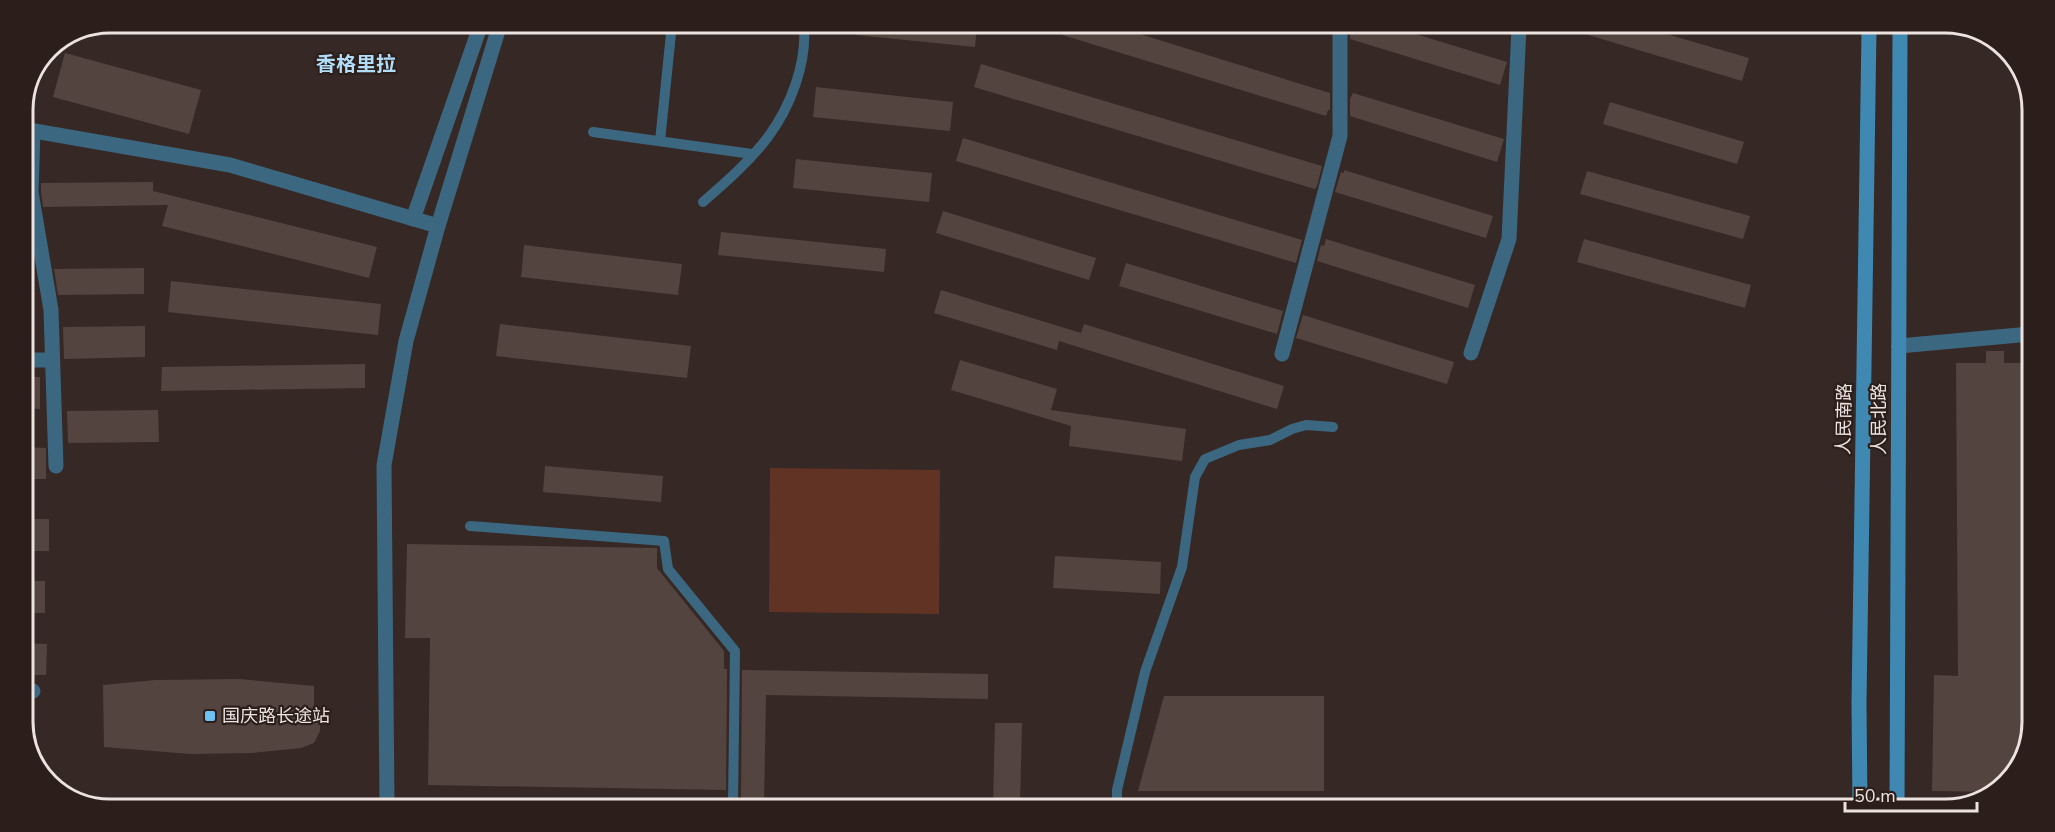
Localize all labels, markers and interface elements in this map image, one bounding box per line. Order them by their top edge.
district label: 香格里拉 [316,51,396,78]
street label: 人民南路 [1831,383,1857,455]
street label: 人民北路 [1867,383,1891,455]
place label: 国庆路长途站 [222,704,330,728]
marker: 国庆路长途站 [203,709,217,723]
scale bar [1845,775,1977,813]
text: 50 m [1854,784,1896,808]

